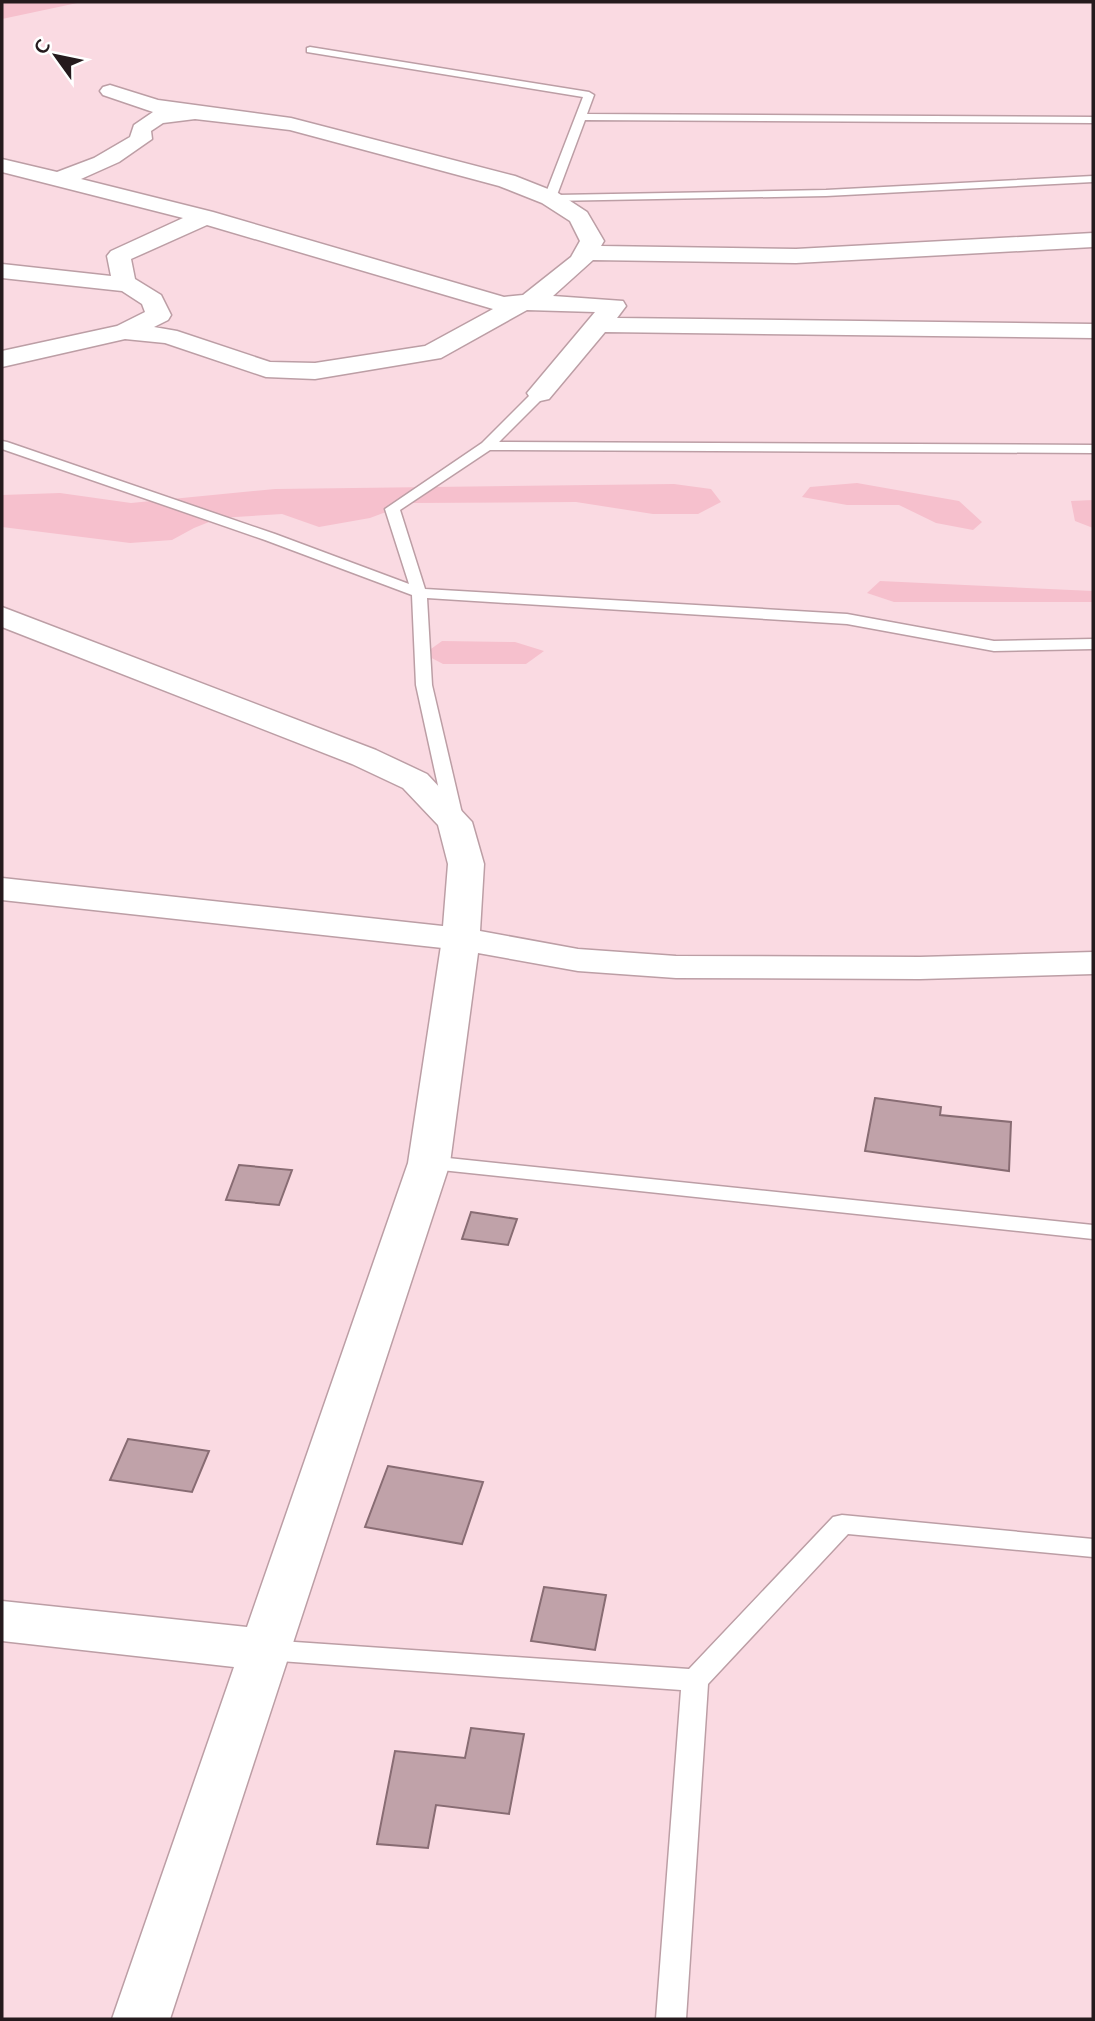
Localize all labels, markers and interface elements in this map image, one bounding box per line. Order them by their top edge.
north arrow [21,21,91,91]
text: С [28,35,55,58]

